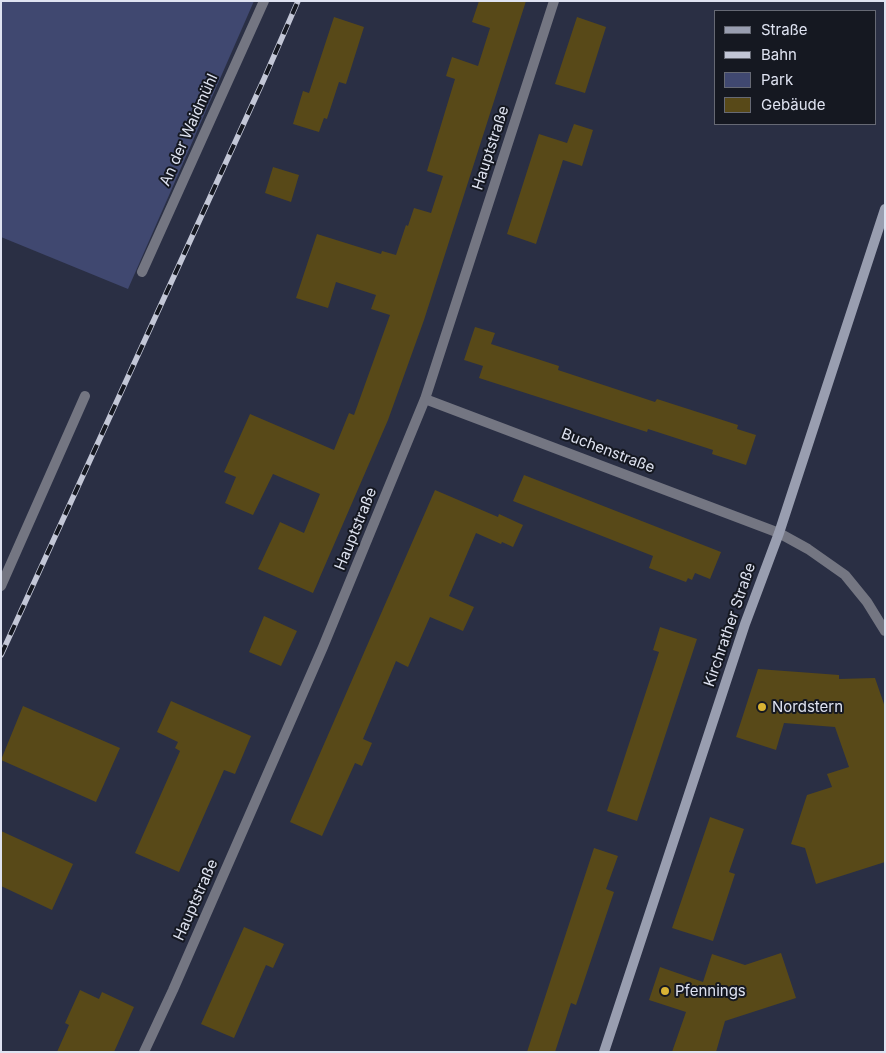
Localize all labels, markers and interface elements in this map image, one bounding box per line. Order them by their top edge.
legend [714,10,876,125]
text: Straße [761,20,808,39]
text: Bahn [761,45,797,64]
text: Park [761,70,793,89]
street label: An der Waidmühl [156,71,222,189]
text: Gebäude [761,95,826,114]
street label: Hauptstraße [469,104,513,192]
street label: Buchenstraße [559,425,657,477]
street label: Hauptstraße [331,485,381,573]
street label: Kirchrather Straße [700,561,760,689]
place label: Nordstern [772,698,843,716]
marker: Nordstern [756,701,768,713]
street label: Hauptstraße [170,856,222,944]
place label: Pfennings [675,982,746,1000]
marker: Pfennings [659,985,671,997]

